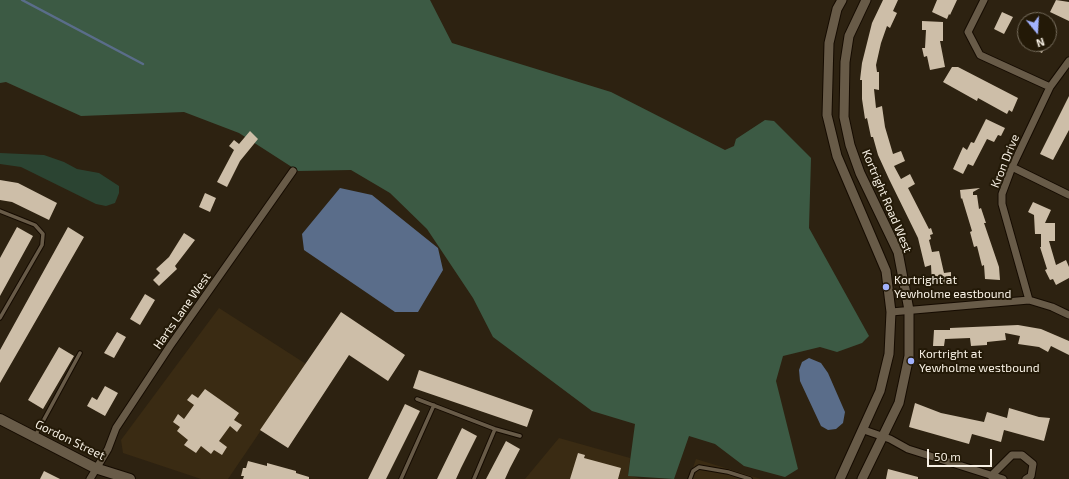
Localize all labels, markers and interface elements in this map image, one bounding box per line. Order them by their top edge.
north arrow [1017,12,1057,52]
text: N [1035,36,1046,50]
street label: Kron Drive [988,132,1022,190]
street label: Kortright Road West [859,147,915,255]
street label: Harts Lane West [150,270,214,352]
place label: Kortright at Yewholme eastbound [894,273,1011,301]
marker: Kortright at Yewholme eastbound [881,282,891,292]
place label: Kortright at Yewholme westbound [919,347,1040,375]
marker: Kortright at Yewholme westbound [906,356,916,366]
street label: Gordon Street [33,417,107,463]
scale bar [929,441,994,467]
text: 50 m [934,449,961,463]

